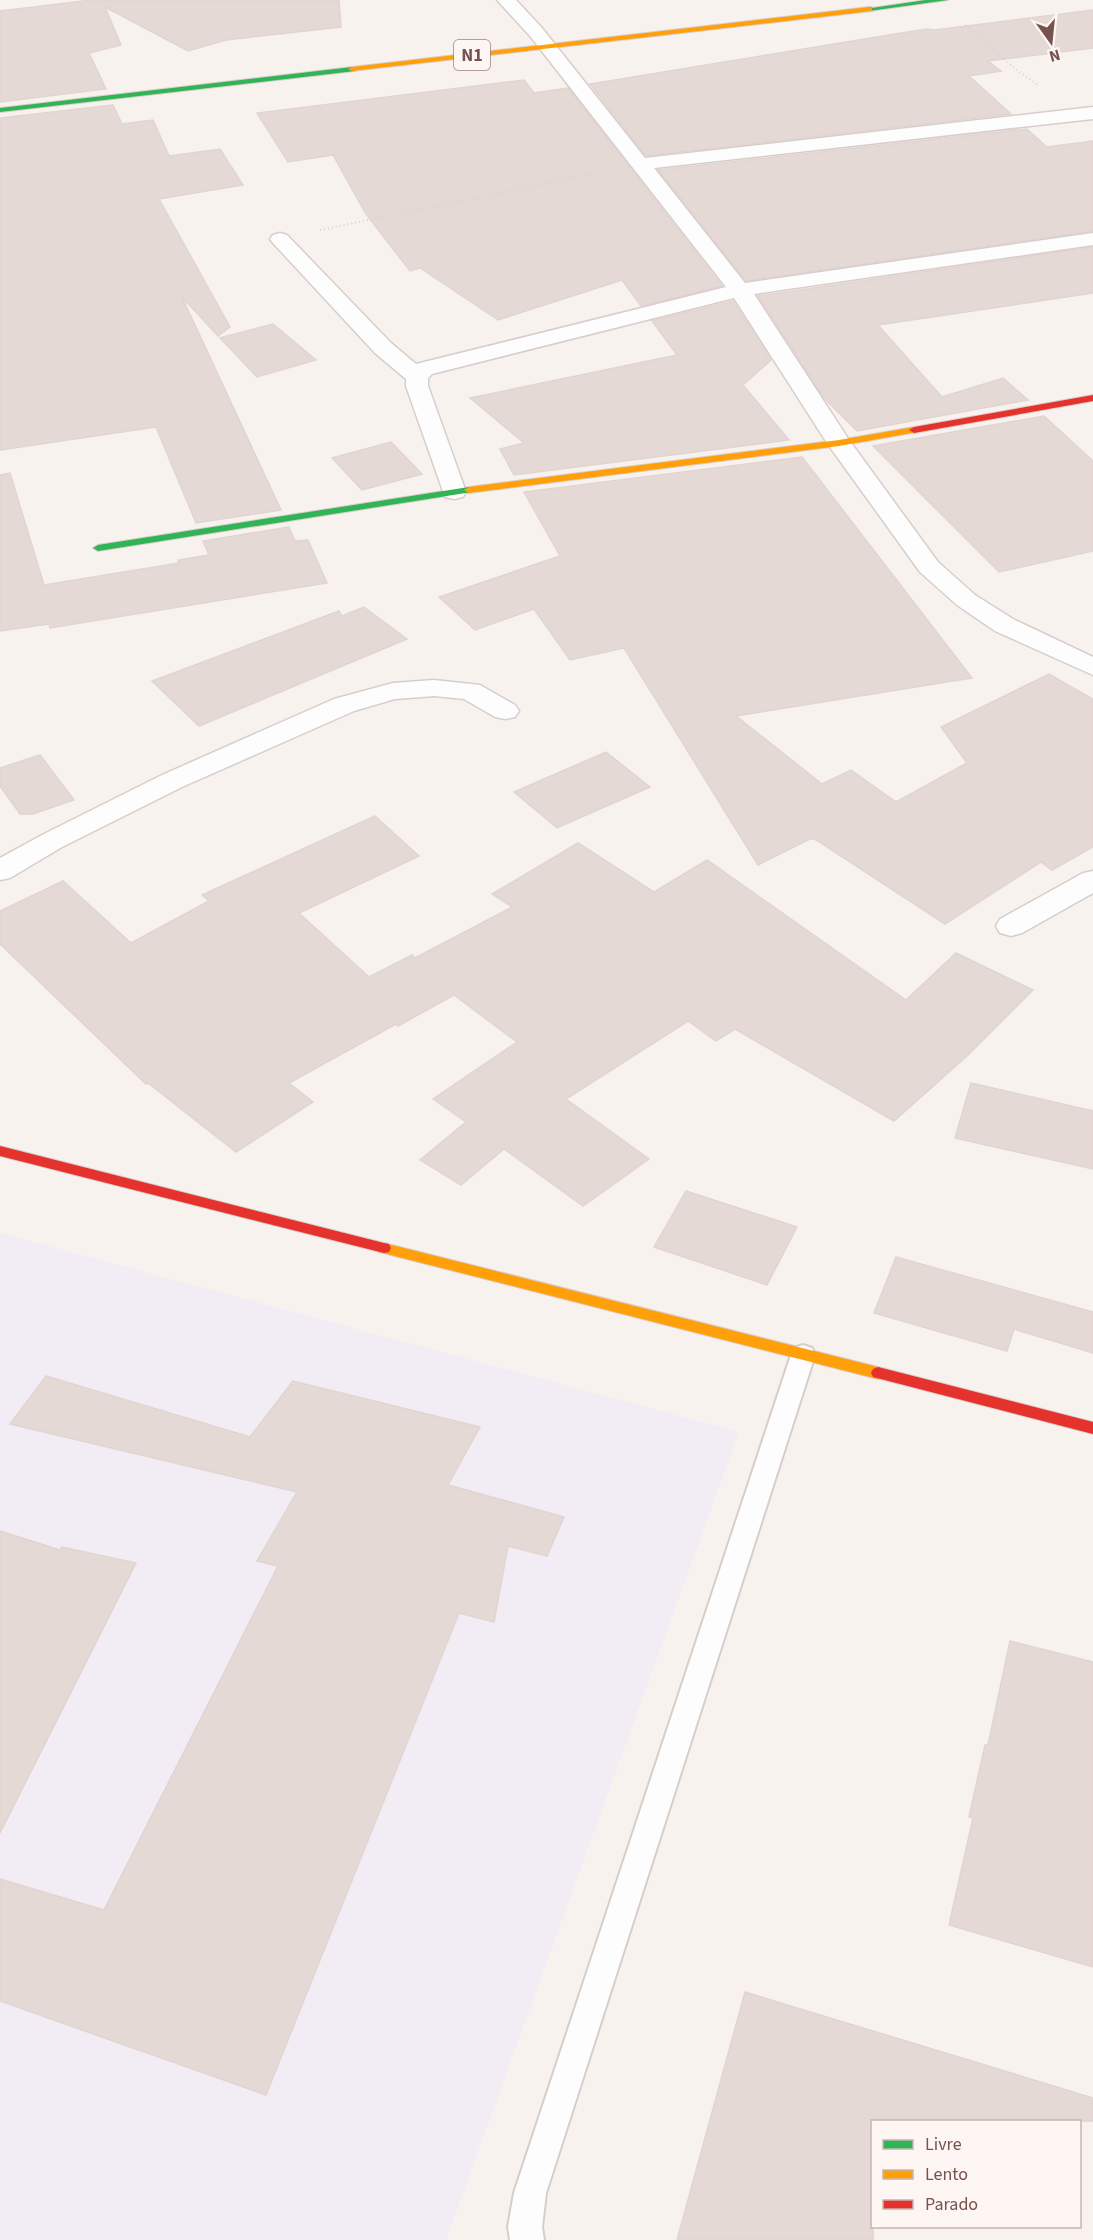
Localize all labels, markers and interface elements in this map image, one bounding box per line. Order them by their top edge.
north arrow [1021,12,1081,72]
road number: N1 [454,40,490,70]
text: N [1047,44,1063,68]
legend [871,2120,1081,2228]
text: Livre [925,2132,962,2157]
text: Lento [925,2162,968,2187]
text: Parado [925,2192,978,2217]

